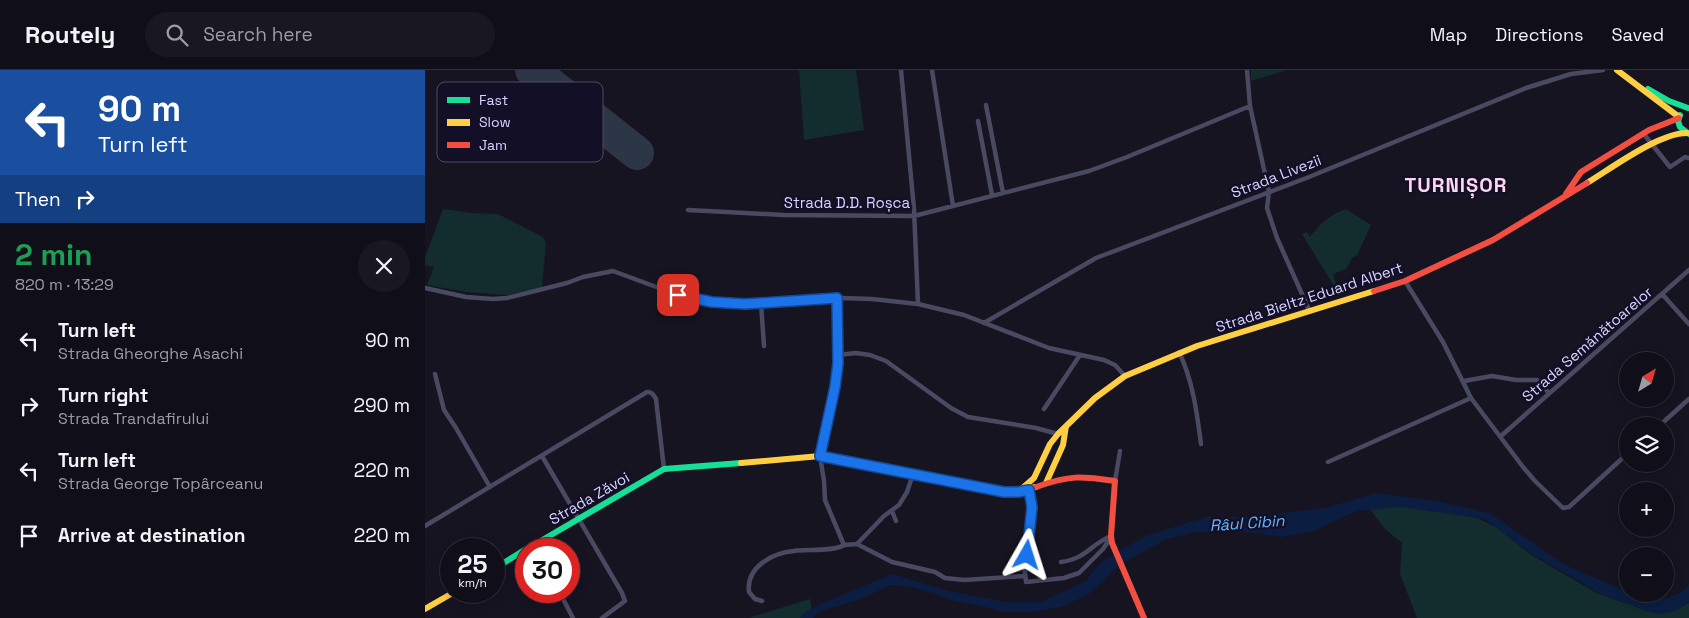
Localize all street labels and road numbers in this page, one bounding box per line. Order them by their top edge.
street label: Strada Livezii [1228,150,1324,202]
street label: Strada D.D. Roșca [784,193,911,212]
street label: Strada Bieltz Eduard Albert [1213,258,1405,336]
street label: Strada Semănătoarelor [1518,282,1656,406]
street label: Strada Zăvoi [545,467,633,529]

